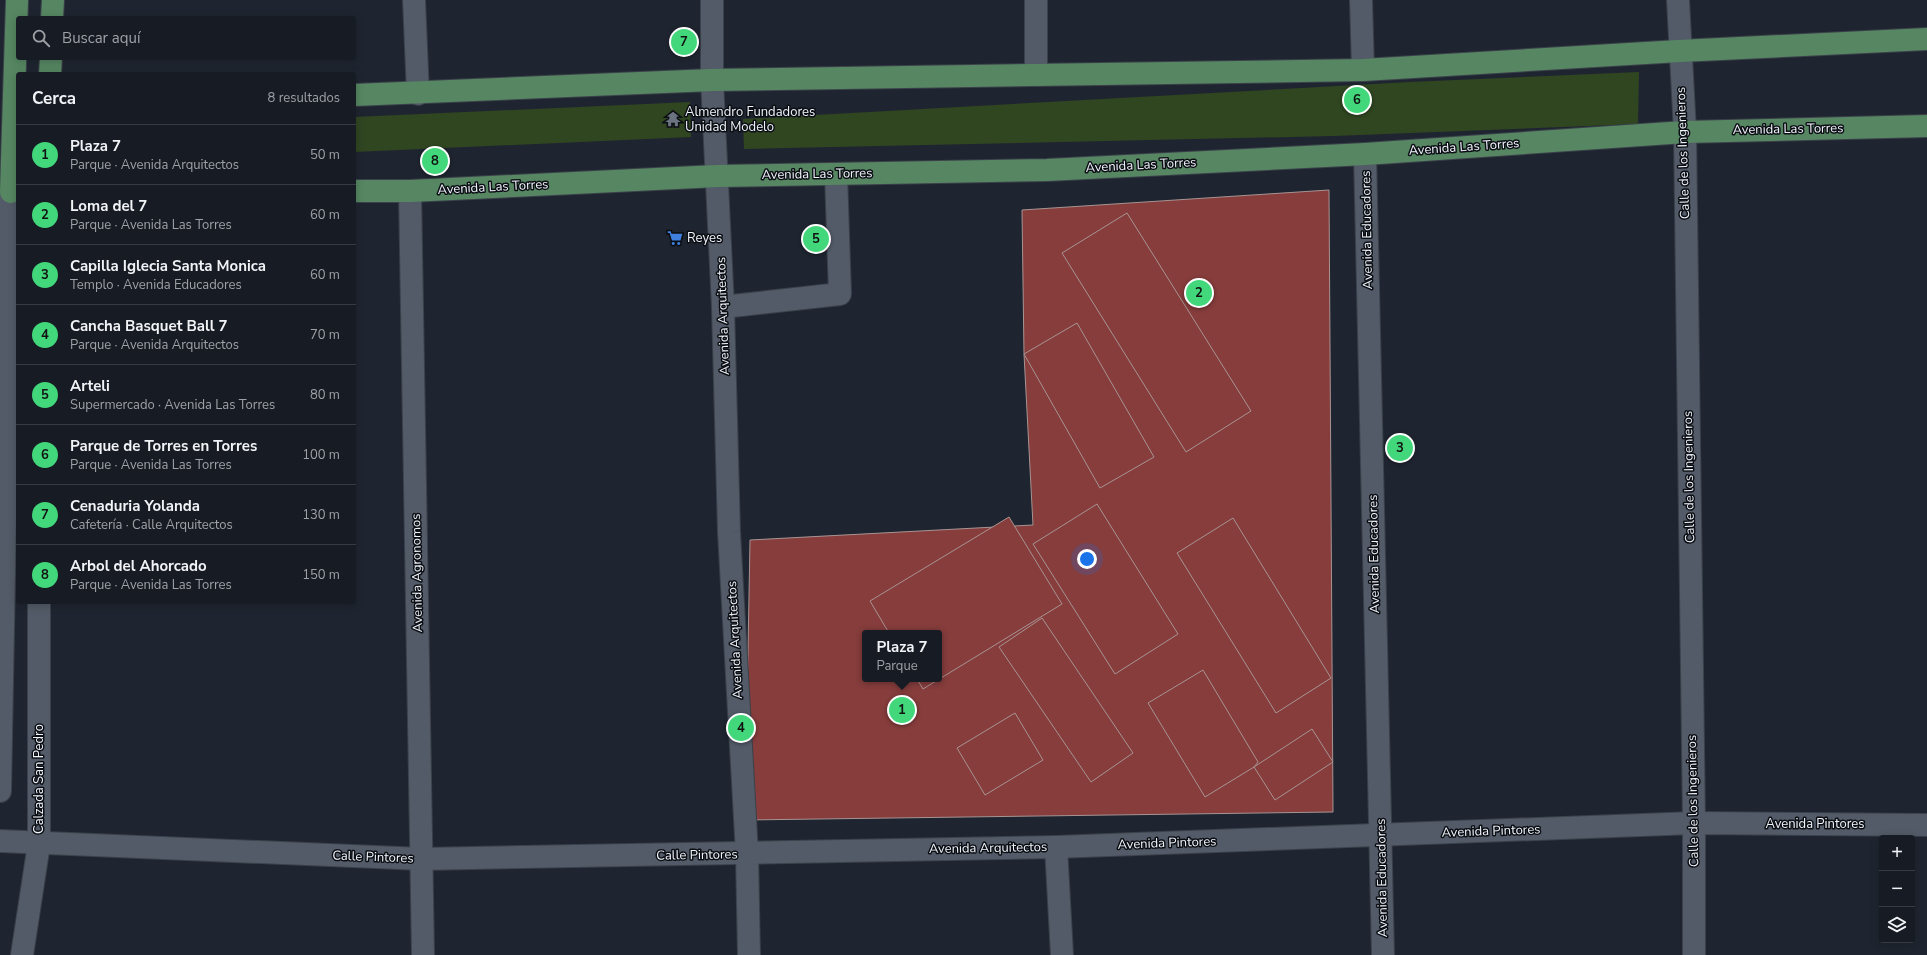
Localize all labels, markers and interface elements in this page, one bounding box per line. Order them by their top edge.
search box [16,16,356,60]
icon: search [30,27,52,49]
pin: 7 [671,27,697,57]
text: Buscar aquí [62,28,140,48]
pin: 6 [1344,85,1370,115]
text: Cerca [32,87,76,110]
street label: Calle de los Ingenieros [1672,87,1694,219]
text: 8 resultados [268,89,340,107]
place label: Almendro Fundadores Unidad Modelo [685,103,815,136]
temple icon: Almendro Fundadores Unidad Modelo [664,110,682,128]
street label: Avenida Las Torres [1732,119,1844,139]
street label: Avenida Las Torres [1408,134,1520,160]
text: Plaza 7 [70,136,121,156]
text: 1 [41,146,49,164]
text: 50 m [310,146,340,164]
pin: 8 [422,146,448,176]
street label: Avenida Las Torres [1085,153,1197,177]
text: Parque · Avenida Arquitectos [70,156,239,174]
street label: Avenida Las Torres [761,164,873,184]
street label: Avenida Educadores [1357,171,1377,289]
street label: Avenida Las Torres [437,175,549,199]
text: Loma del 7 [70,196,147,216]
text: 2 [41,206,49,224]
text: 60 m [310,206,340,224]
text: Parque · Avenida Las Torres [70,216,232,234]
pin: 5 [803,224,829,254]
supermarket icon: Reyes [666,229,684,247]
place label: Reyes [687,229,722,247]
text: Capilla Iglecia Santa Monica [70,256,266,276]
street label: Avenida Arquitectos [712,257,734,375]
text: 3 [41,266,49,284]
text: 60 m [310,266,340,284]
text: Templo · Avenida Educadores [70,276,242,294]
pin: 2 [1186,278,1212,308]
text: Cancha Basquet Ball 7 [70,316,228,336]
text: 4 [41,326,49,344]
text: 70 m [310,326,340,344]
text: Parque · Avenida Arquitectos [70,336,239,354]
text: Arteli [70,376,110,396]
text: 5 [41,386,49,404]
text: 80 m [310,386,340,404]
text: Supermercado · Avenida Las Torres [70,396,275,414]
street label: Calle de los Ingenieros [1679,411,1699,543]
pin: 3 [1387,433,1413,463]
text: Parque de Torres en Torres [70,436,257,456]
text: 6 [41,446,49,464]
text: 100 m [302,446,340,464]
text: Parque · Avenida Las Torres [70,456,232,474]
street label: Avenida Educadores [1364,495,1384,613]
text: Cenaduria Yolanda [70,496,200,516]
text: 7 [41,506,49,524]
text: 130 m [302,506,340,524]
street label: Avenida Agronomos [407,513,427,633]
text: Cafetería · Calle Arquitectos [70,516,233,534]
your location [1077,549,1097,569]
text: Arbol del Ahorcado [70,556,207,576]
text: 8 [41,566,49,584]
text: 150 m [302,566,340,584]
text: Parque · Avenida Las Torres [70,576,232,594]
street label: Avenida Arquitectos [723,581,747,699]
popup [862,630,942,682]
text: Plaza 7 [876,637,928,657]
text: Parque [876,657,918,675]
pin: 1 [889,695,915,725]
pin: 4 [728,713,754,743]
street label: Calzada San Pedro [30,724,48,834]
street label: Calle de los Ingenieros [1683,735,1703,867]
street label: Avenida Pintores [1766,815,1864,833]
street label: Avenida Educadores [1372,819,1392,937]
street label: Avenida Pintores [1441,820,1541,842]
street label: Avenida Pintores [1117,832,1217,854]
map controls [1879,835,1915,943]
button: + [1879,835,1915,871]
street label: Avenida Arquitectos [929,838,1047,858]
street label: Calle Pintores [656,845,738,865]
street label: Calle Pintores [332,847,414,867]
button: − [1879,871,1915,907]
button: layers [1879,907,1915,943]

